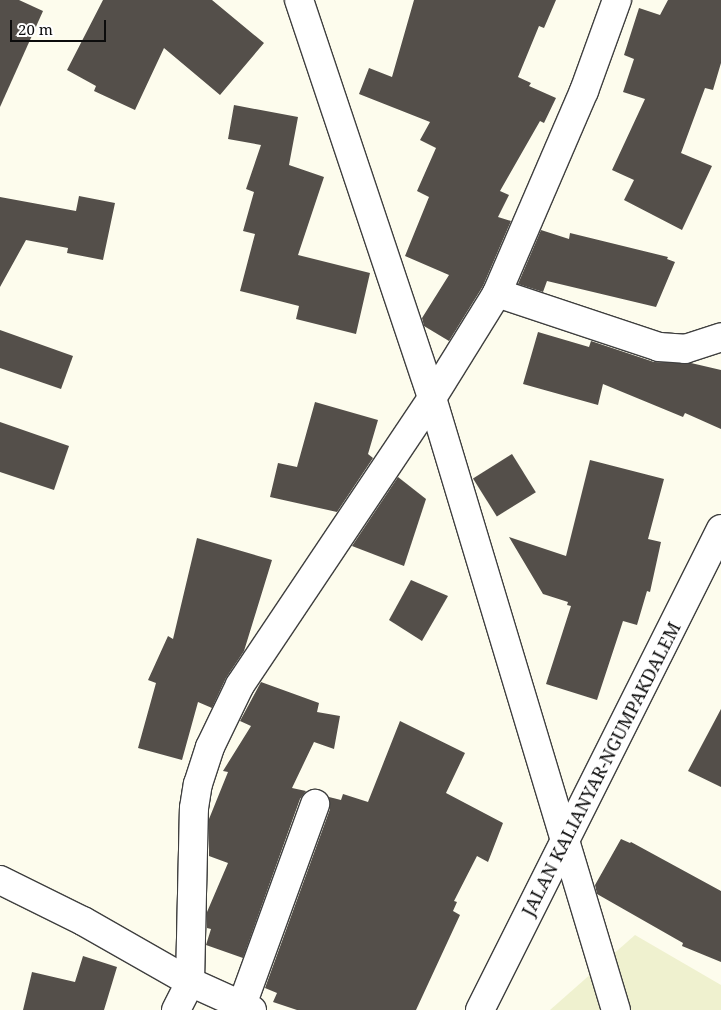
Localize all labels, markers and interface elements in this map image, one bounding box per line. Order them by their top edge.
scale bar [12,10,109,42]
text: 20 m [18,19,53,39]
street label: JALAN KALIANYAR-NGUMPAKDALEM [517,618,685,920]

